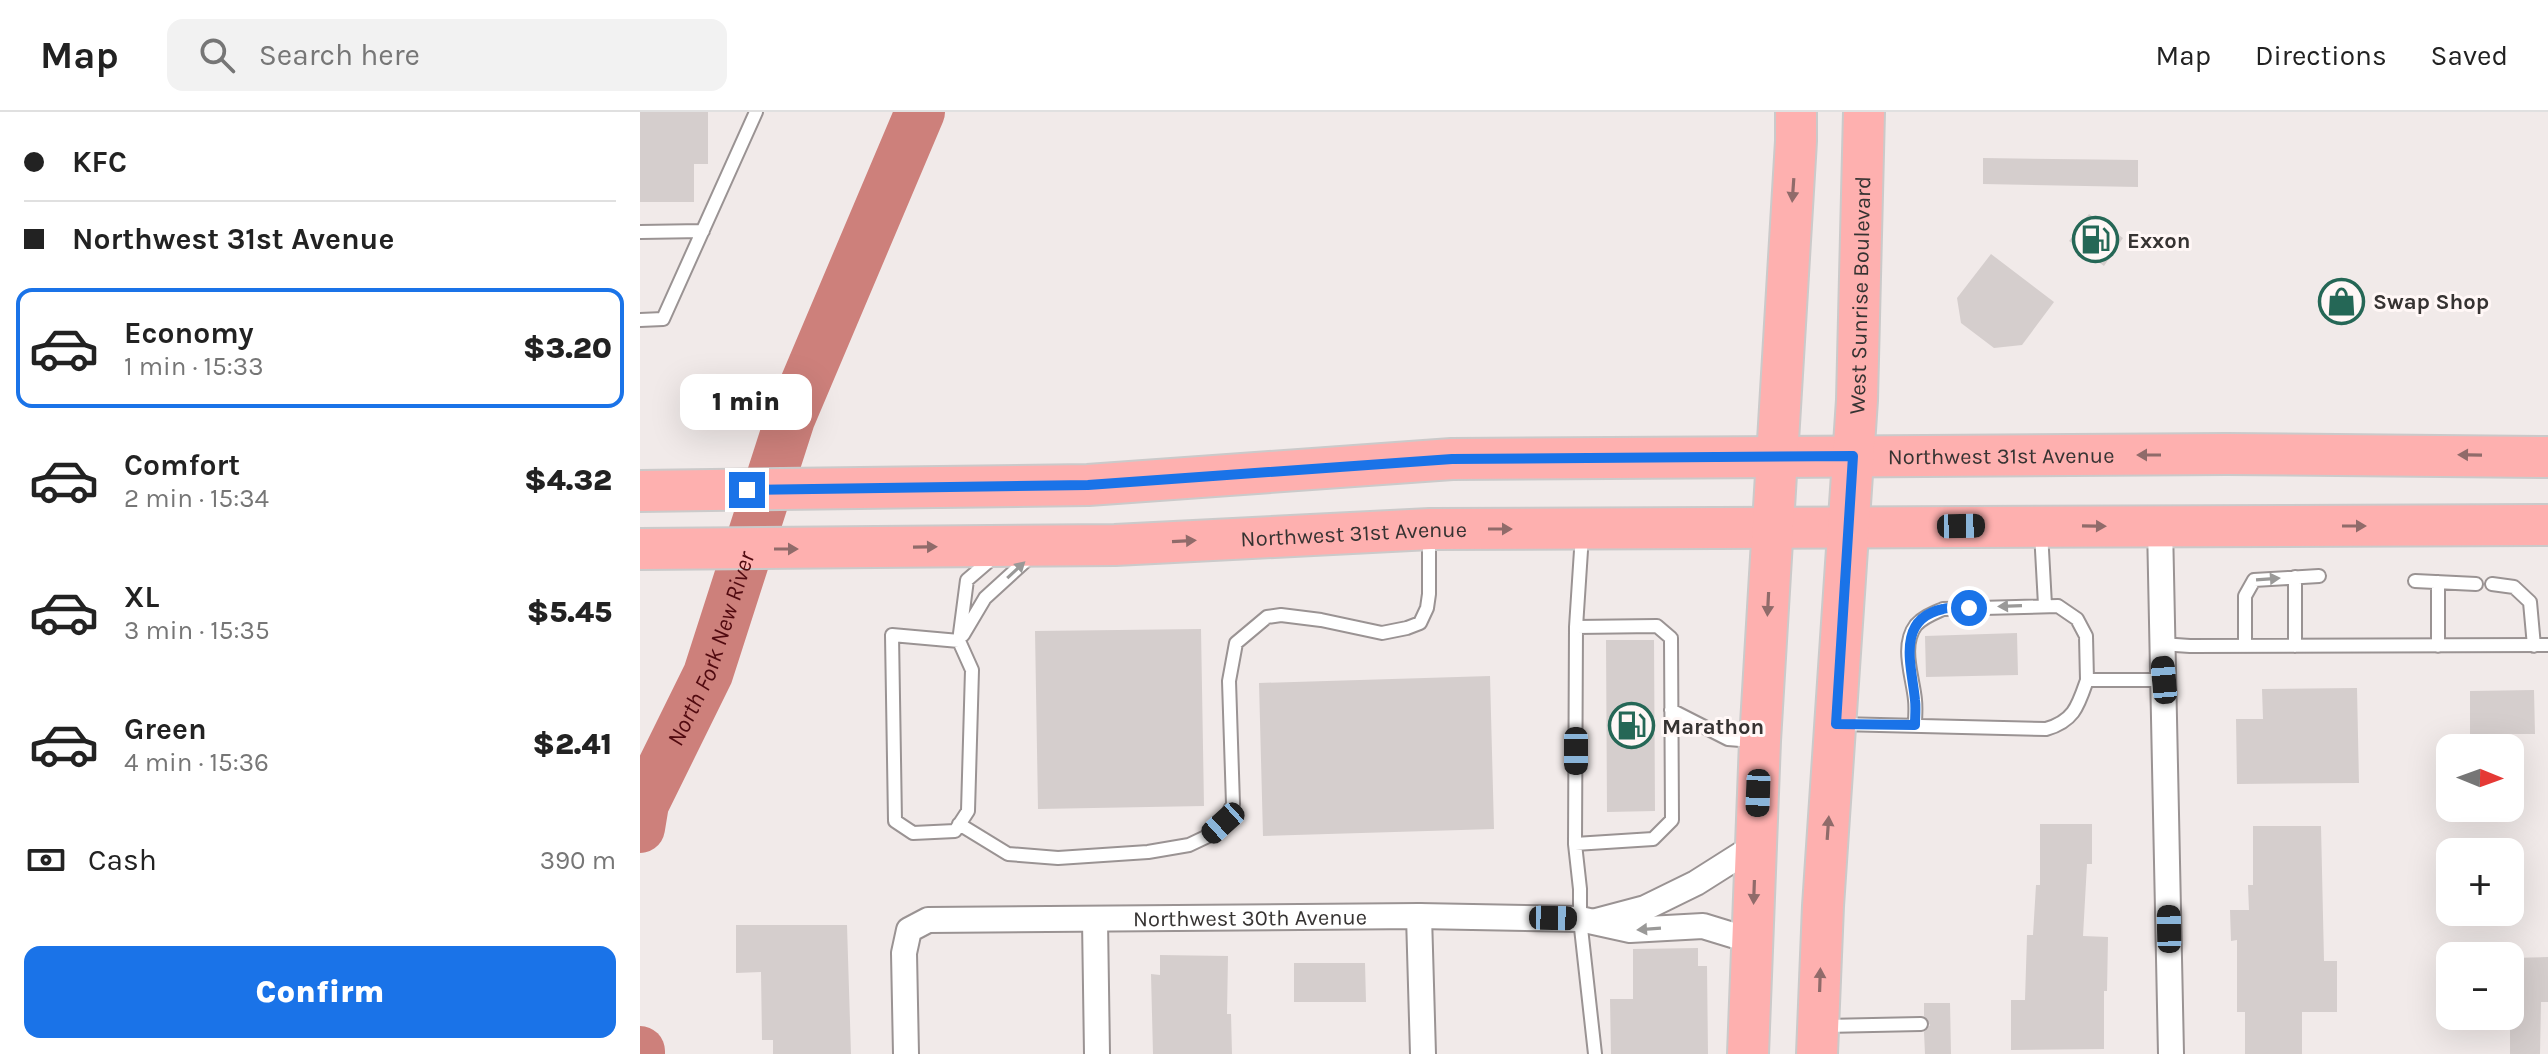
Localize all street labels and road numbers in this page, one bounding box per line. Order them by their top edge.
street label: West Sunrise Boulevard [1844,176,1876,415]
street label: Northwest 31st Avenue [1888,443,2114,470]
street label: Northwest 31st Avenue [1240,517,1467,553]
street label: Northwest 30th Avenue [1133,904,1367,932]

